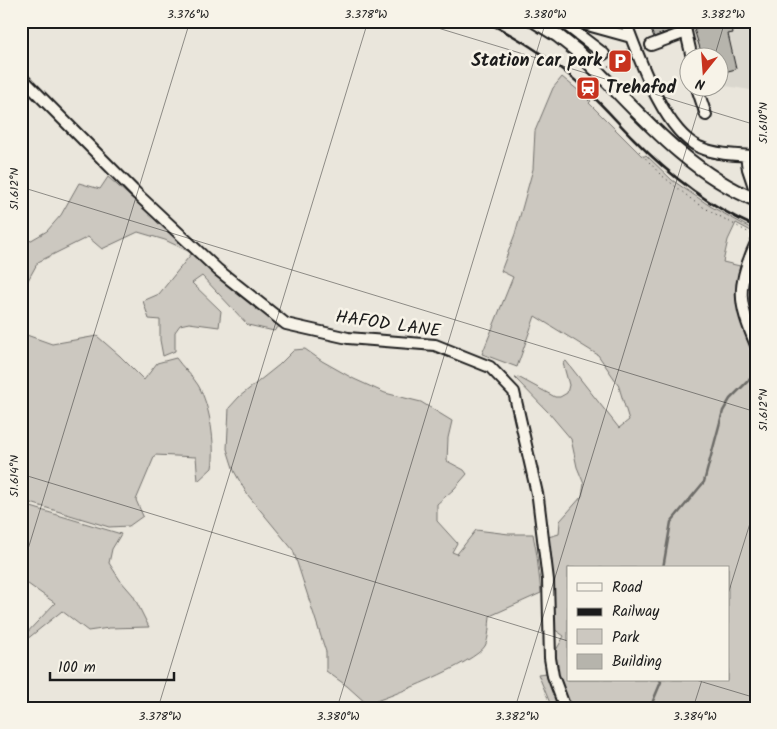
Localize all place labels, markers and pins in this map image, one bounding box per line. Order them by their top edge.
place label: Station car park [471,47,603,76]
parking icon: Station car park [607,48,633,74]
place label: Trehafod [606,74,676,103]
station icon: Trehafod [575,75,601,101]

